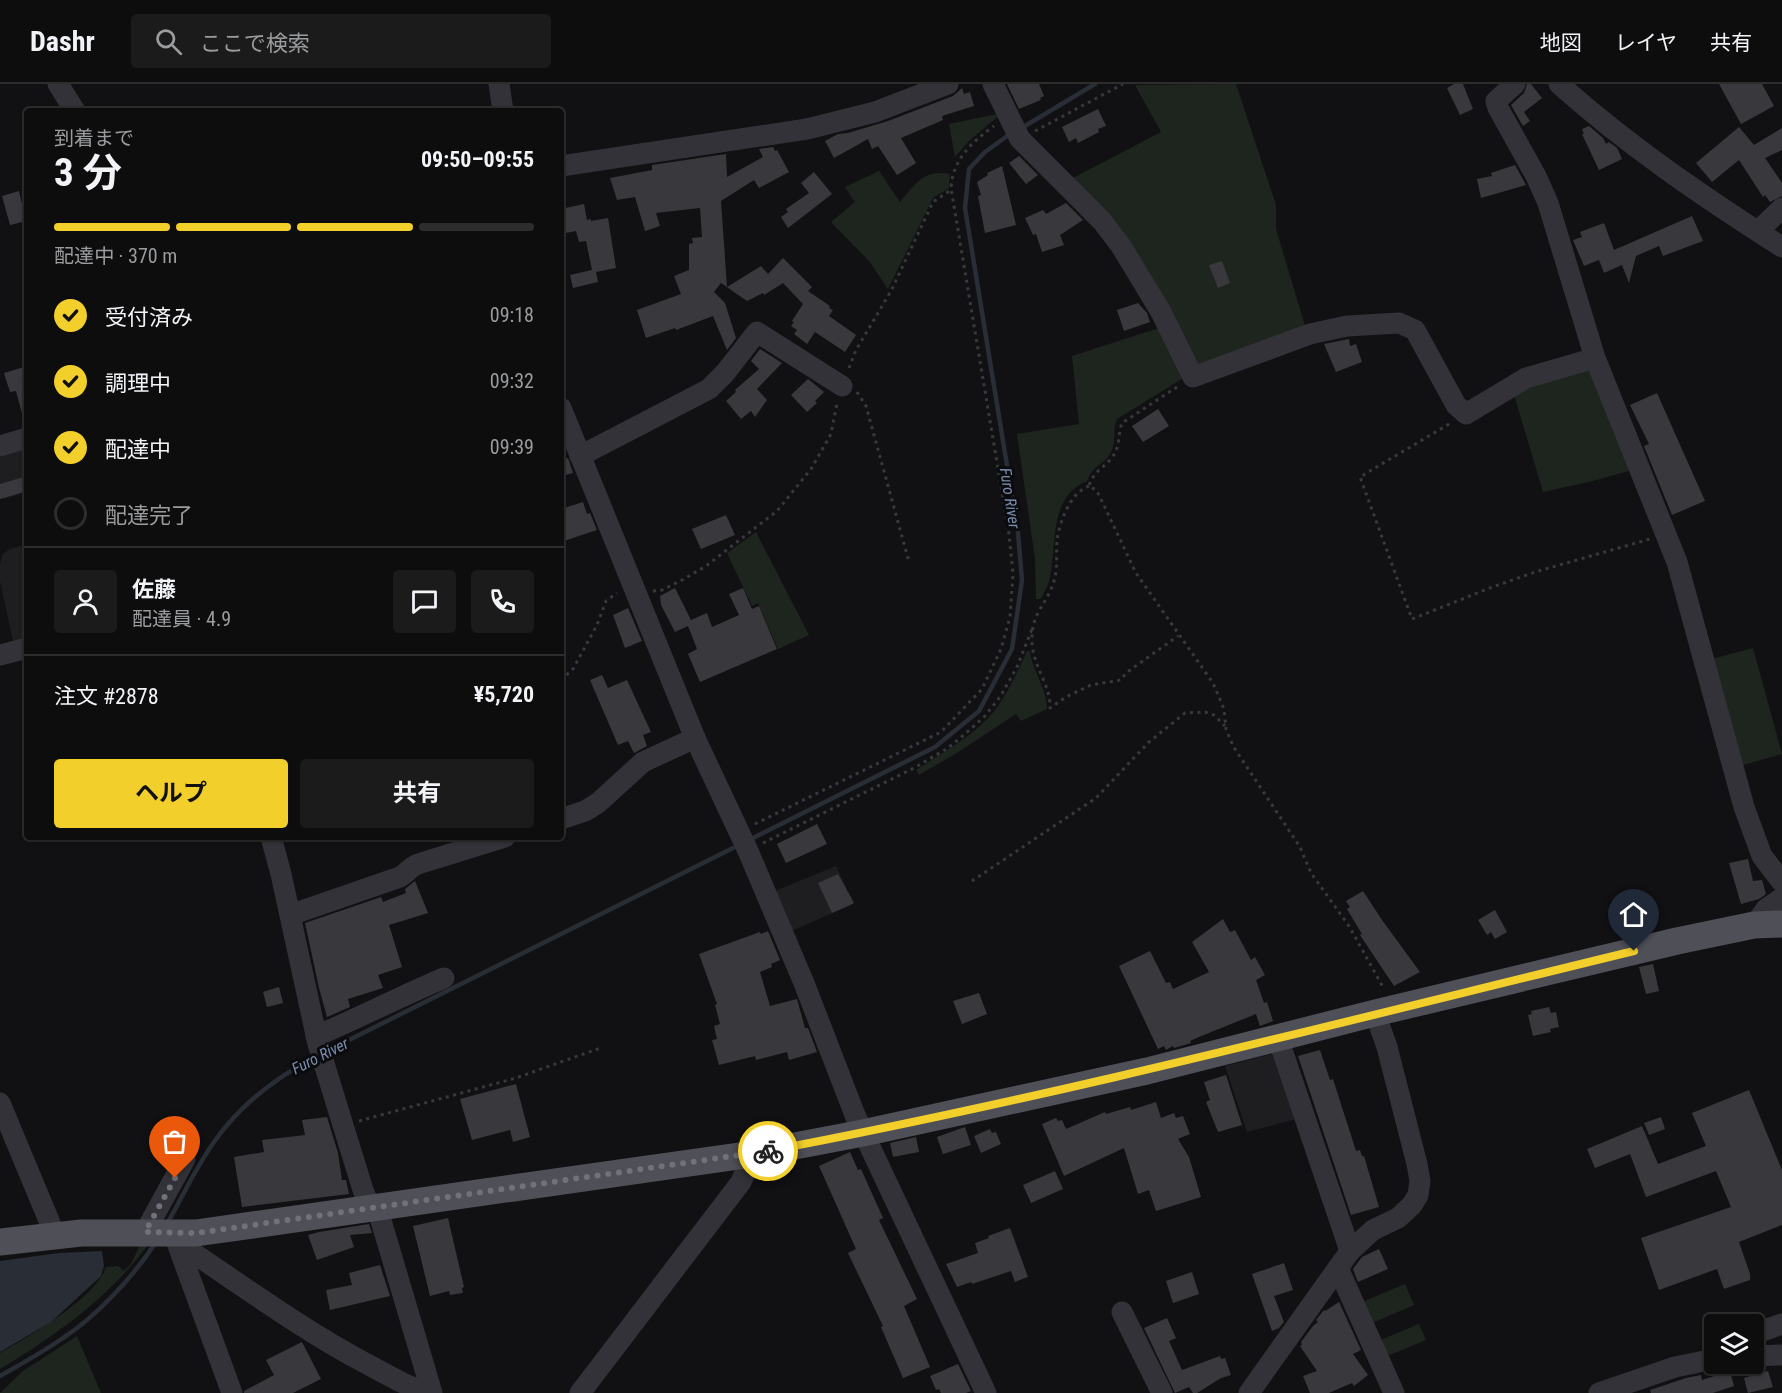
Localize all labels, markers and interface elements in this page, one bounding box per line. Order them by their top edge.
search box [131,14,551,68]
text: Dashr [30,25,95,58]
icon: search [152,25,185,58]
text: ここで検索 [200,31,310,56]
text: 地図 [1540,31,1582,55]
text: レイヤ [1615,31,1677,55]
text: 共有 [1710,31,1752,55]
text: 到着まで [54,126,134,150]
text: 09:50–09:55 [421,147,534,172]
text: 3 分 [54,150,122,196]
text: 配達中 · 370 m [54,244,177,268]
icon: check [54,299,87,332]
text: 09:18 [490,303,534,327]
text: 受付済み [105,305,193,330]
icon: check [54,365,87,398]
text: 09:32 [490,369,534,393]
text: 調理中 [105,371,171,396]
icon: check [54,431,87,464]
text: 09:39 [490,435,534,459]
text: 配達中 [105,437,171,462]
water label: Furo River [996,466,1024,531]
text: 配達完了 [105,503,193,528]
button: person [54,570,117,633]
button: chat [393,570,456,633]
button: phone [471,570,534,633]
text: 佐藤 [132,577,176,602]
text: 配達員 · 4.9 [132,607,231,631]
text: ¥5,720 [474,682,534,707]
text: 注文 #2878 [54,684,159,709]
button: ヘルプ [54,759,288,828]
button: 共有 [300,759,534,828]
pin [1608,889,1659,951]
icon: home [1617,898,1650,931]
water label: Furo River [288,1033,353,1078]
pin [149,1116,200,1178]
courier [738,1121,798,1181]
icon: bag [158,1125,191,1158]
icon: bike [752,1135,785,1168]
map controls [1704,1314,1764,1374]
button: layers [1704,1314,1764,1374]

